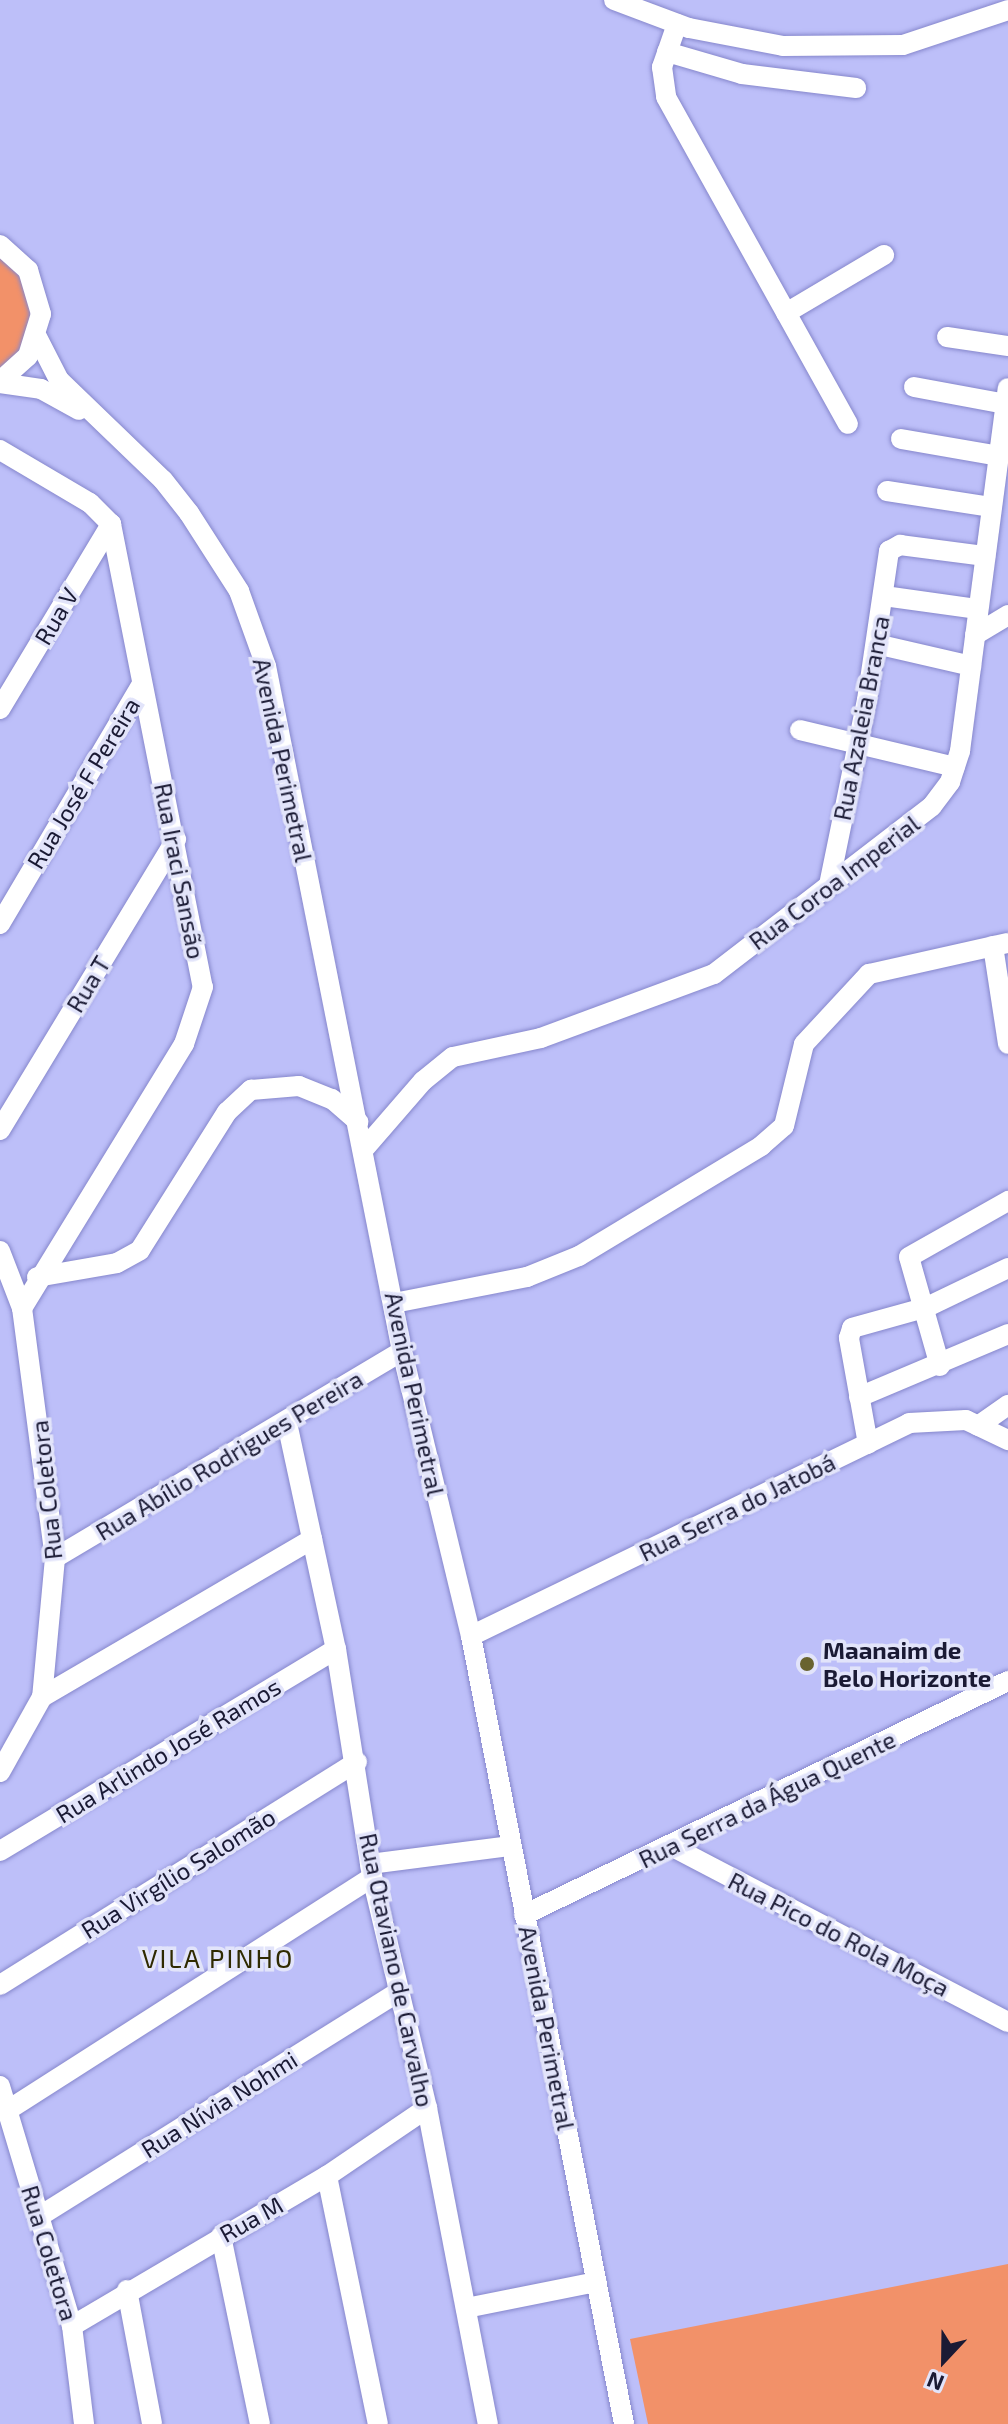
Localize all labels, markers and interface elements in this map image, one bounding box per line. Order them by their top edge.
street label: Rua V [28,582,84,650]
street label: Rua Azaleia Branca [827,613,895,823]
street label: Avenida Perimetral [247,655,319,865]
street label: Rua José F Pereira [20,692,146,874]
street label: Rua Iraci Sansão [149,781,211,961]
street label: Rua Coroa Imperial [743,809,925,955]
street label: Rua T [60,950,116,1018]
street label: Avenida Perimetral [379,1289,451,1499]
street label: Rua Abílio Rodrigues Pereira [90,1364,368,1546]
street label: Rua Coletora [24,1419,68,1561]
street label: Rua Serra do Jatobá [634,1447,840,1567]
place label: Maanaim de Belo Horizonte [823,1636,991,1692]
marker: Maanaim de Belo Horizonte [798,1655,816,1673]
street label: Rua Arlindo José Ramos [50,1671,286,1829]
street label: Rua Serra da Água Quente [634,1724,900,1874]
street label: Rua Virgílio Salomão [75,1801,281,1945]
street label: Rua Otaviano de Carvalho [354,1830,440,2110]
street label: Rua Pico do Rola Moça [724,1866,954,2002]
street label: Avenida Perimetral [513,1923,581,2133]
district label: VILA PINHO [141,1942,295,1974]
street label: Rua Nívia Nohmi [136,2044,302,2164]
street label: Rua Coletora [16,2182,84,2324]
street label: Rua M [214,2190,288,2248]
north arrow [904,2320,984,2400]
text: N [923,2367,947,2397]

